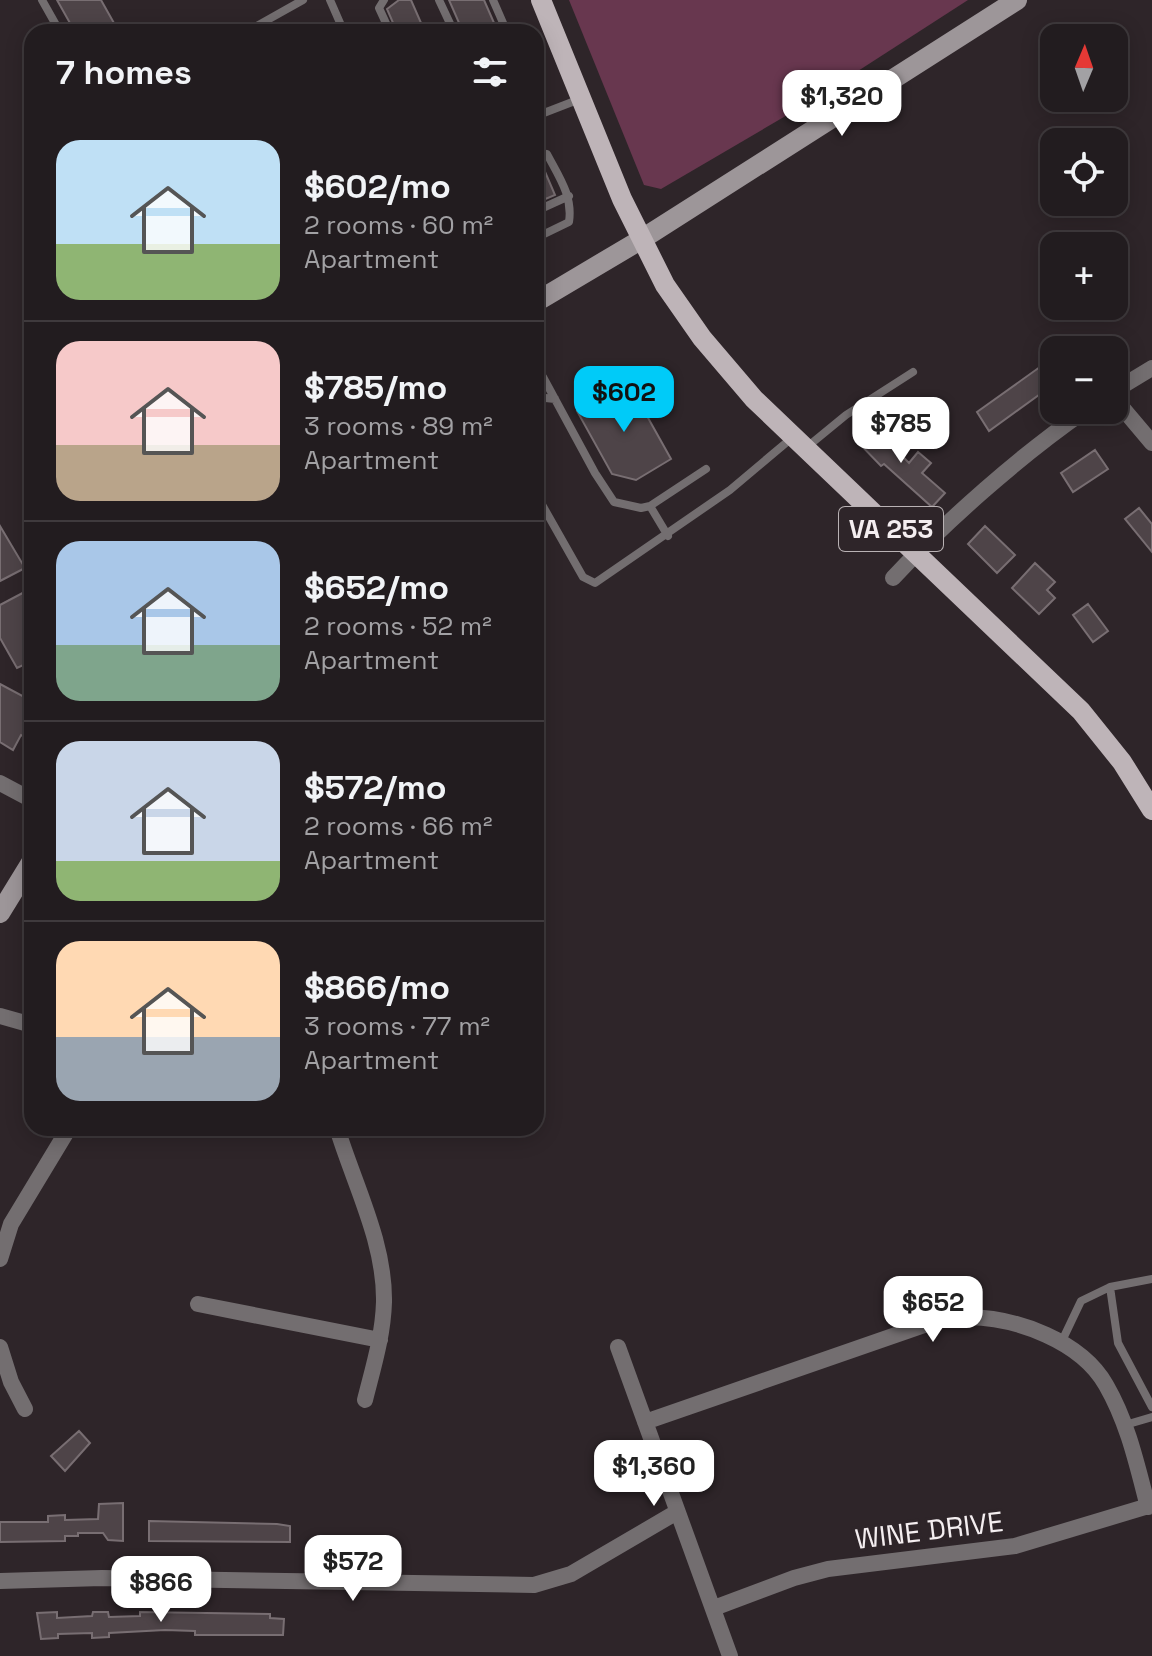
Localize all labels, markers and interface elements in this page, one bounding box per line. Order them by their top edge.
north arrow [1040,24,1128,112]
map controls [1040,24,1128,424]
icon: filters [468,50,512,94]
text: 7 homes [56,51,192,94]
pin: $1,320 [777,70,907,138]
text: $1,320 [800,79,884,113]
button: locate [1040,128,1128,216]
text: $602/mo [304,165,451,208]
icon: home [120,172,216,268]
text: 2 rooms · 60 m² [304,208,493,242]
button: + [1040,232,1128,320]
text: Apartment [304,242,439,276]
button: − [1040,336,1128,424]
text: $785/mo [304,366,447,409]
pin: $602 [577,366,671,434]
icon: home [120,373,216,469]
text: $602 [592,375,656,409]
pin: $785 [854,397,948,465]
text: $785 [870,406,932,440]
text: 3 rooms · 89 m² [304,409,493,443]
text: Apartment [304,443,439,477]
road number: VA 253 [839,507,943,551]
text: $652/mo [304,566,449,609]
icon: home [120,573,216,669]
text: 2 rooms · 52 m² [304,609,492,643]
text: Apartment [304,643,439,677]
text: $572/mo [304,766,447,809]
icon: home [120,773,216,869]
text: 2 rooms · 66 m² [304,809,493,843]
text: Apartment [304,843,439,877]
text: $866/mo [304,966,450,1009]
icon: home [120,973,216,1069]
text: 3 rooms · 77 m² [304,1009,490,1043]
text: Apartment [304,1043,439,1077]
pin: $652 [886,1276,980,1344]
text: $652 [902,1285,964,1319]
pin: $1,360 [589,1440,719,1508]
text: $1,360 [612,1449,696,1483]
street label: WINE DRIVE [853,1503,1005,1557]
pin: $572 [306,1535,400,1603]
text: $572 [323,1544,383,1578]
pin: $866 [114,1556,208,1624]
text: $866 [129,1565,193,1599]

